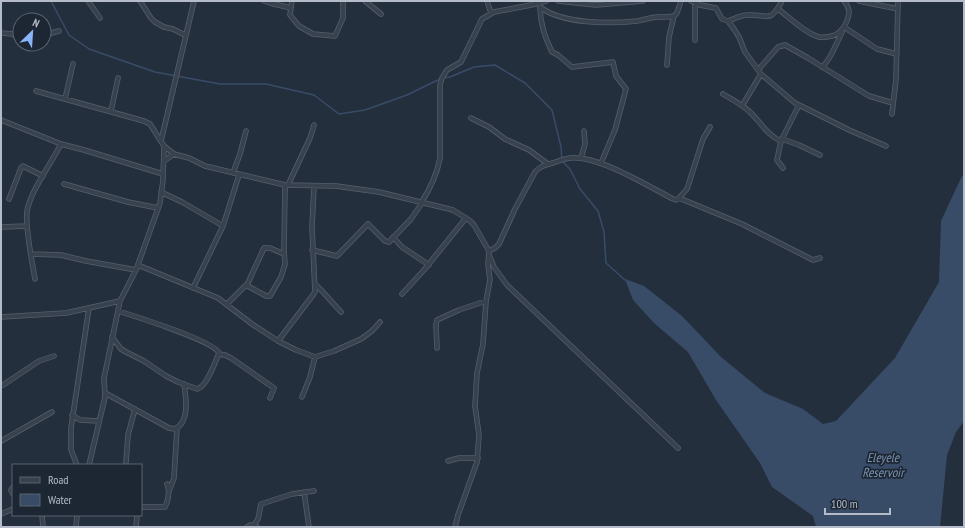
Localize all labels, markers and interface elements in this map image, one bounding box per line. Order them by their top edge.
north arrow [12,12,52,52]
text: N [31,15,42,31]
water label: Eleyele Reservoir [862,449,906,481]
legend [12,464,142,516]
text: Road [48,472,68,487]
scale bar [825,490,890,516]
text: Water [48,492,73,507]
text: 100 m [831,496,858,511]

